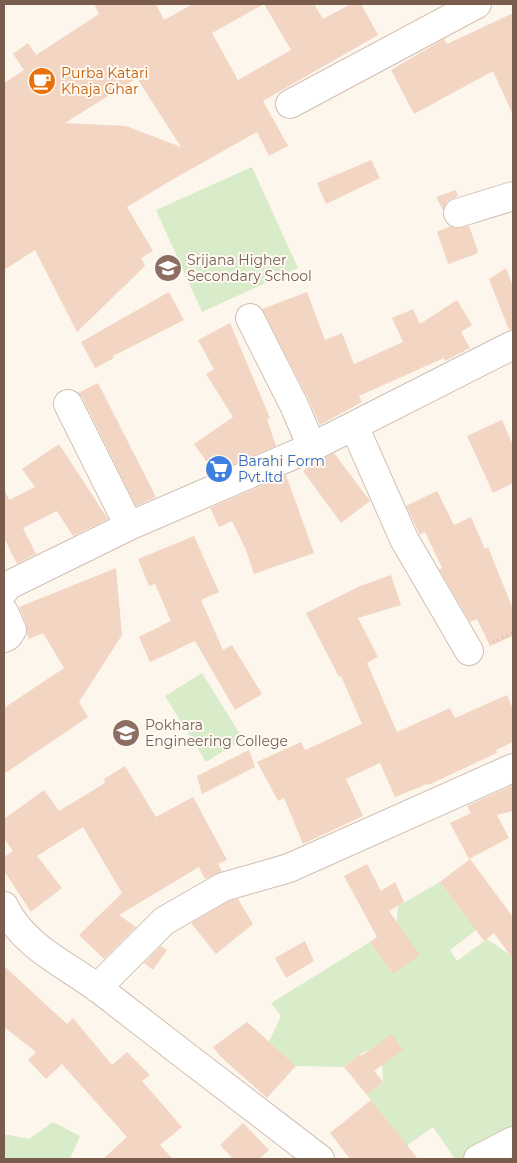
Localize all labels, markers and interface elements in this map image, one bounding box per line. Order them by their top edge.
place label: Purba Katari Khaja Ghar [61,64,148,98]
cafe icon: Purba Katari Khaja Ghar [27,66,57,96]
place label: Srijana Higher Secondary School [187,251,312,285]
school or university icon: Srijana Higher Secondary School [153,253,183,283]
place label: Barahi Form Pvt.ltd [238,452,325,486]
supermarket icon: Barahi Form Pvt.ltd [204,454,234,484]
place label: Pokhara Engineering College [145,716,288,750]
school or university icon: Pokhara Engineering College [111,718,141,748]

